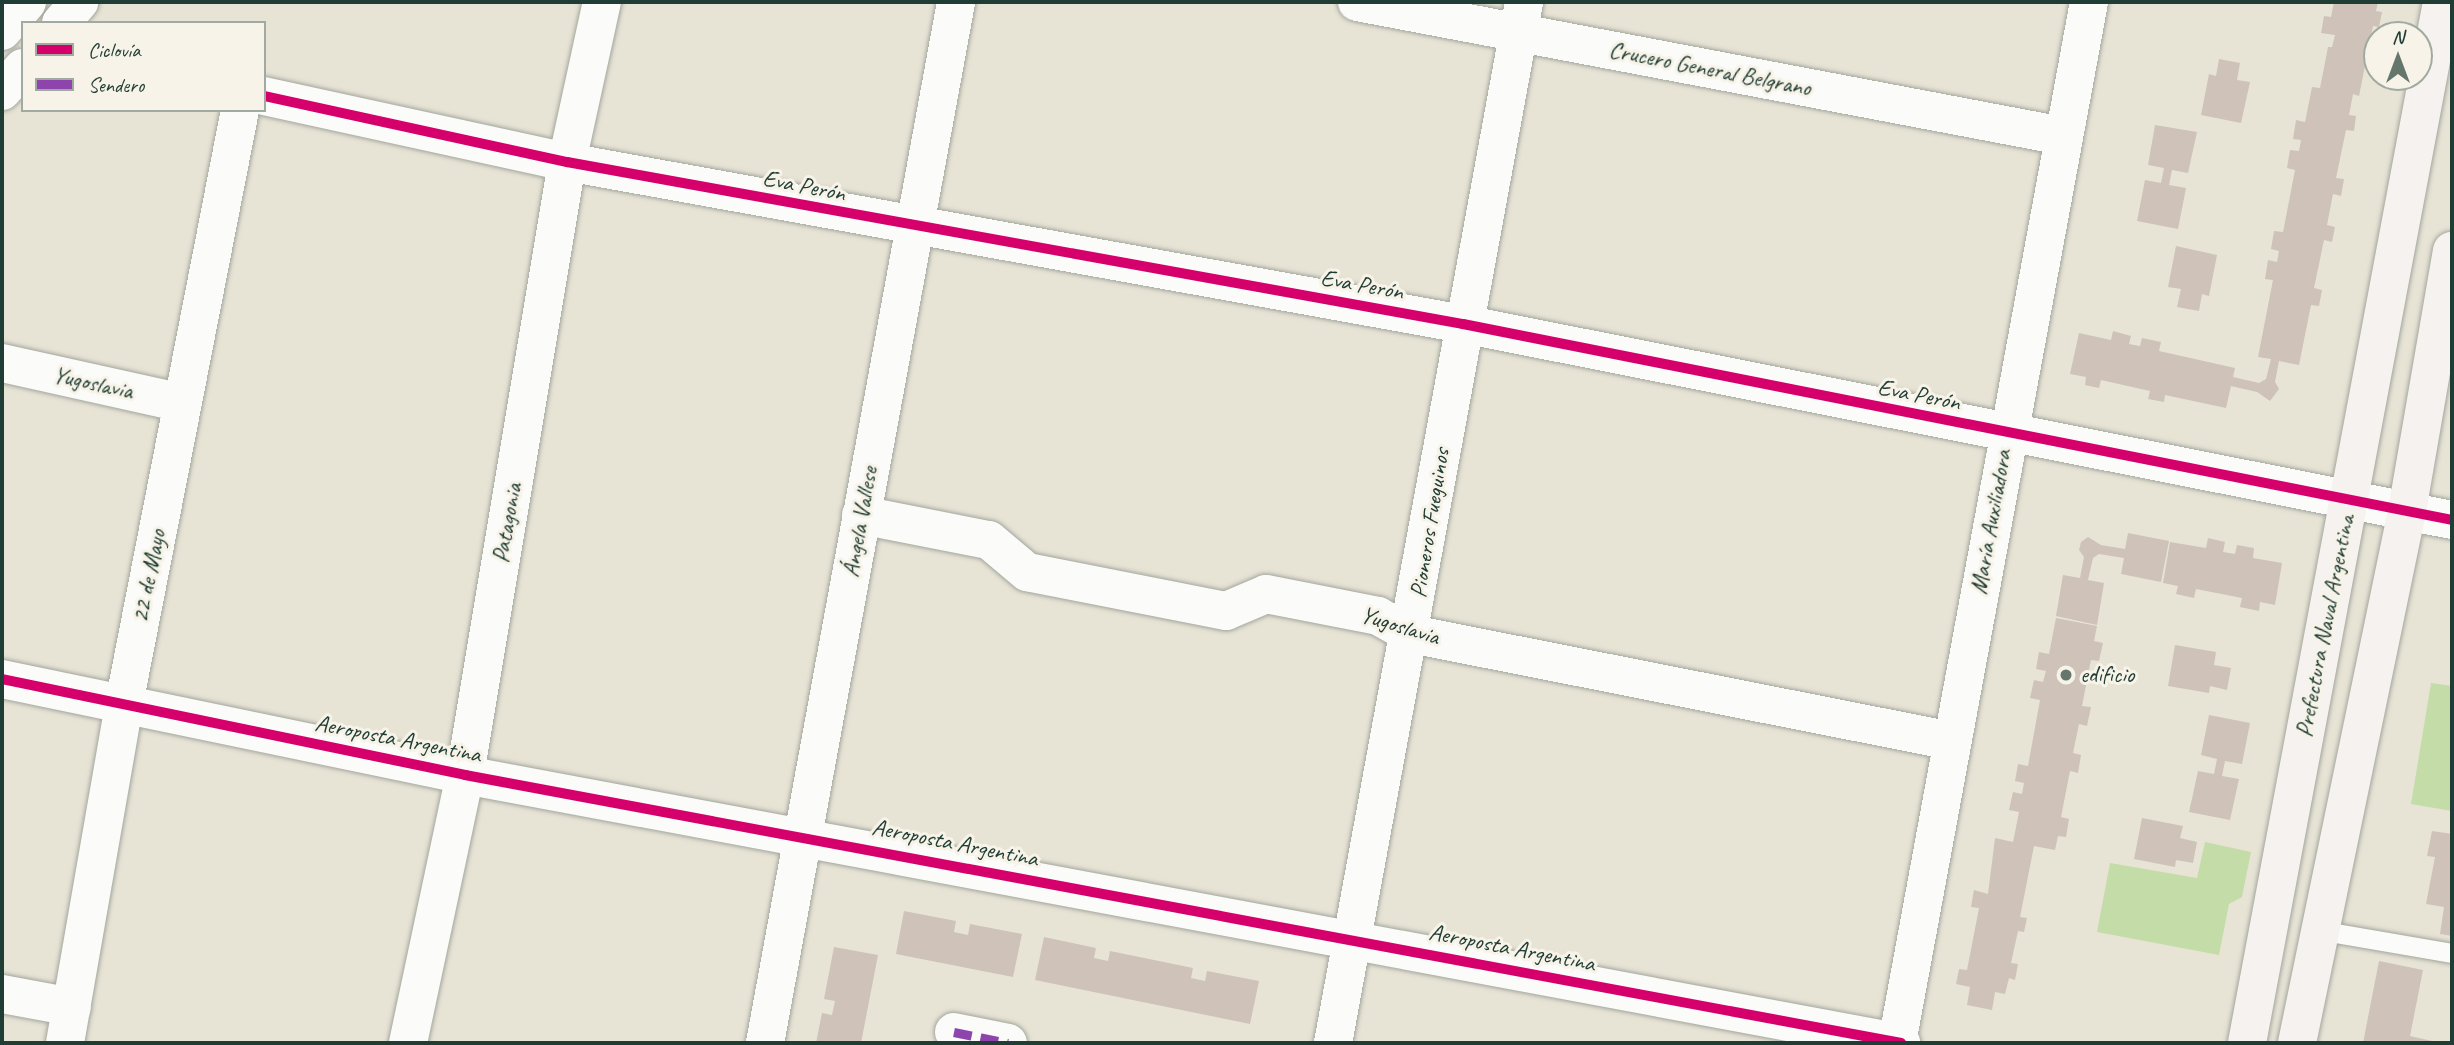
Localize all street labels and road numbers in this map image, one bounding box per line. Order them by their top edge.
street label: Crucero General Belgrano [1607,35,1813,103]
street label: Eva Perón [761,164,847,208]
street label: Eva Perón [1319,264,1405,306]
street label: Yugoslavia [50,361,136,405]
street label: Eva Perón [1876,373,1962,417]
street label: Pioneros Fueguinos [1404,446,1456,600]
street label: María Auxiliadora [1964,447,2018,597]
street label: Ángela Vallese [836,465,884,579]
street label: Patagonia [486,481,528,565]
street label: Prefectura Naval Argentina [2289,513,2361,739]
street label: 22 de Mayo [126,527,172,625]
street label: Yugoslavia [1357,600,1443,652]
street label: Aeroposta Argentina [313,709,483,769]
street label: Aeroposta Argentina [870,813,1040,873]
street label: Aeroposta Argentina [1427,918,1597,978]

